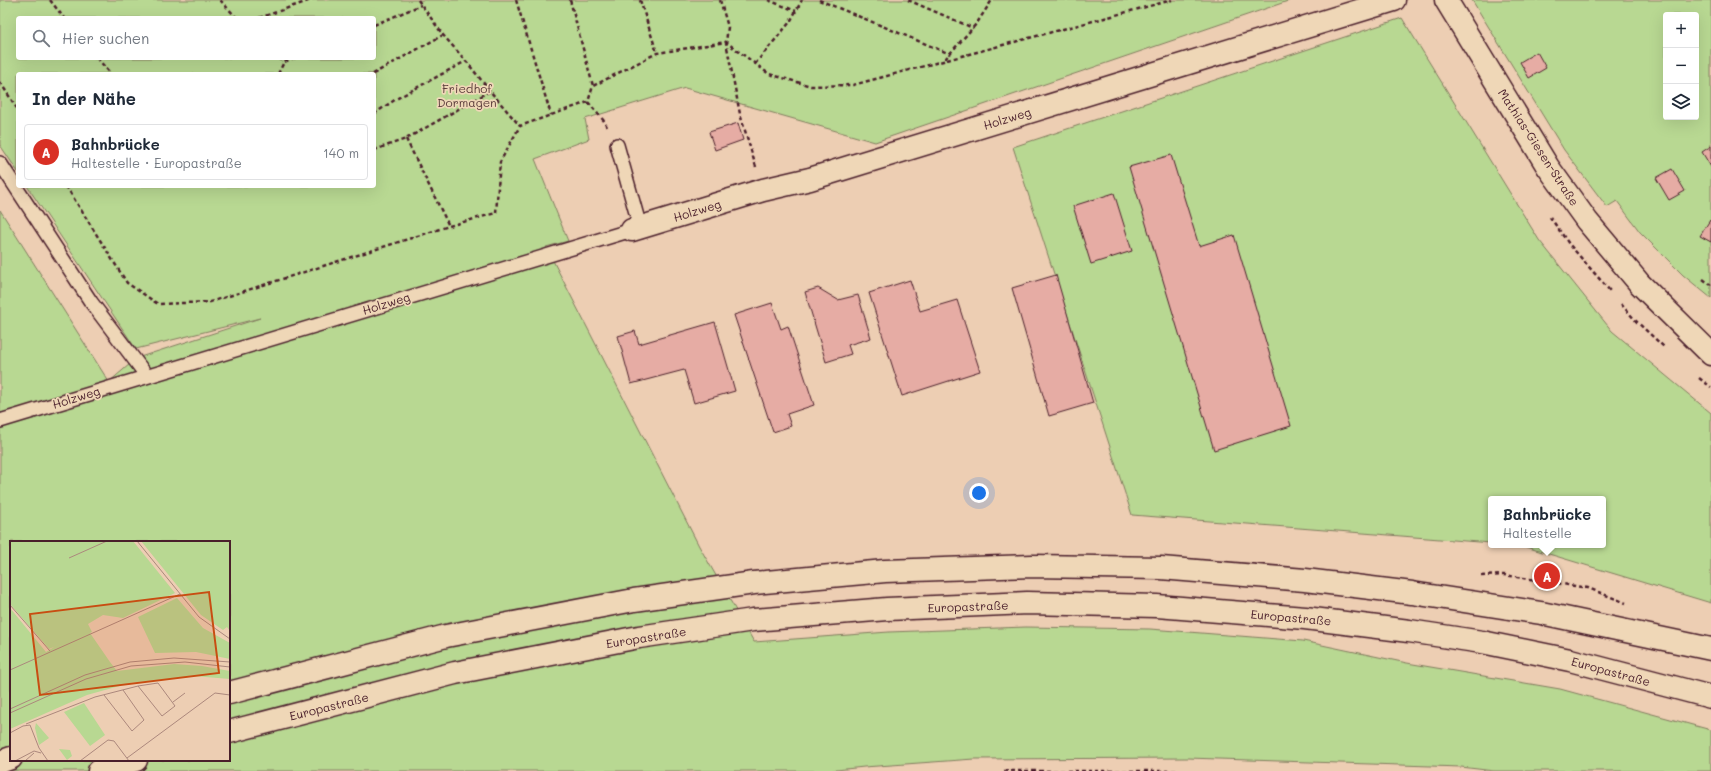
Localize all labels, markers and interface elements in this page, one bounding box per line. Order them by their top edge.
map controls [1663,12,1699,120]
button: + [1663,12,1699,48]
search box [16,16,376,60]
icon: search [30,27,52,49]
text: Hier suchen [62,28,149,48]
button: − [1663,48,1699,84]
park label: Friedhof Dormagen [437,80,497,110]
button: layers [1663,84,1699,120]
street label: Mathias-Giesen-Straße [1495,85,1583,209]
text: In der Nähe [32,87,136,109]
street label: Holzweg [981,103,1033,133]
text: Bahnbrücke [71,134,160,154]
text: A [41,144,51,161]
text: 140 m [323,144,359,161]
text: Haltestelle · Europastraße [71,154,242,171]
street label: Holzweg [671,195,723,225]
street label: Holzweg [360,288,412,318]
street label: Holzweg [50,382,102,412]
your location [969,483,989,503]
popup [1488,496,1606,548]
text: Bahnbrücke [1503,504,1591,524]
text: Haltestelle [1503,524,1572,541]
inset map [10,541,230,761]
pin: A [1534,561,1560,591]
street label: Europastraße [927,597,1009,615]
street label: Europastraße [1250,605,1332,629]
street label: Europastraße [605,623,687,651]
street label: Europastraße [1570,653,1652,689]
street label: Europastraße [288,688,370,724]

